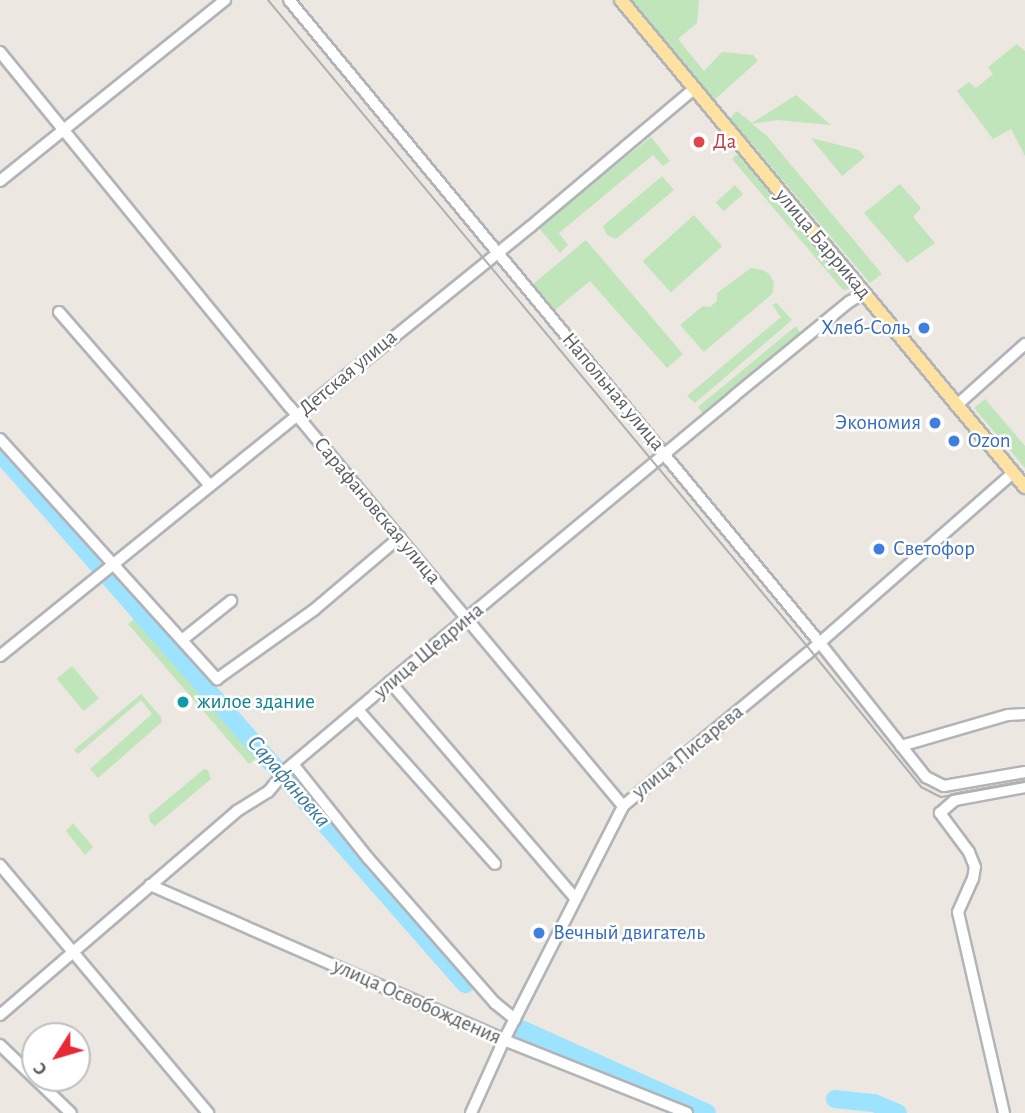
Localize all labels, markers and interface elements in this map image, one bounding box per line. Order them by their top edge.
place label: Да [713,129,736,155]
marker: Да [691,134,707,150]
street label: улица Баррикад [769,184,877,304]
place label: Хлеб-Соль [821,315,910,341]
marker: Хлеб-Соль [916,320,932,336]
street label: Детская улица [294,325,402,421]
street label: Напольная улица [556,328,670,456]
place label: Экономия [835,410,921,436]
marker: Экономия [927,415,943,431]
place label: Ozon [968,428,1011,454]
street label: Сарафановская улица [308,432,446,590]
marker: Ozon [946,433,962,449]
place label: Светофор [893,536,975,562]
marker: Светофор [871,541,887,557]
street label: улица Щедрина [369,598,489,704]
place label: жилое здание [197,689,315,715]
marker: жилое здание [175,694,191,710]
street label: улица Писарева [627,699,749,805]
water label: Сарафановка [240,730,336,834]
place label: Вечный двигатель [553,920,705,946]
marker: Вечный двигатель [531,925,547,941]
street label: улица Освобождения [329,954,505,1050]
north arrow [21,1022,91,1092]
text: С [30,1059,51,1079]

